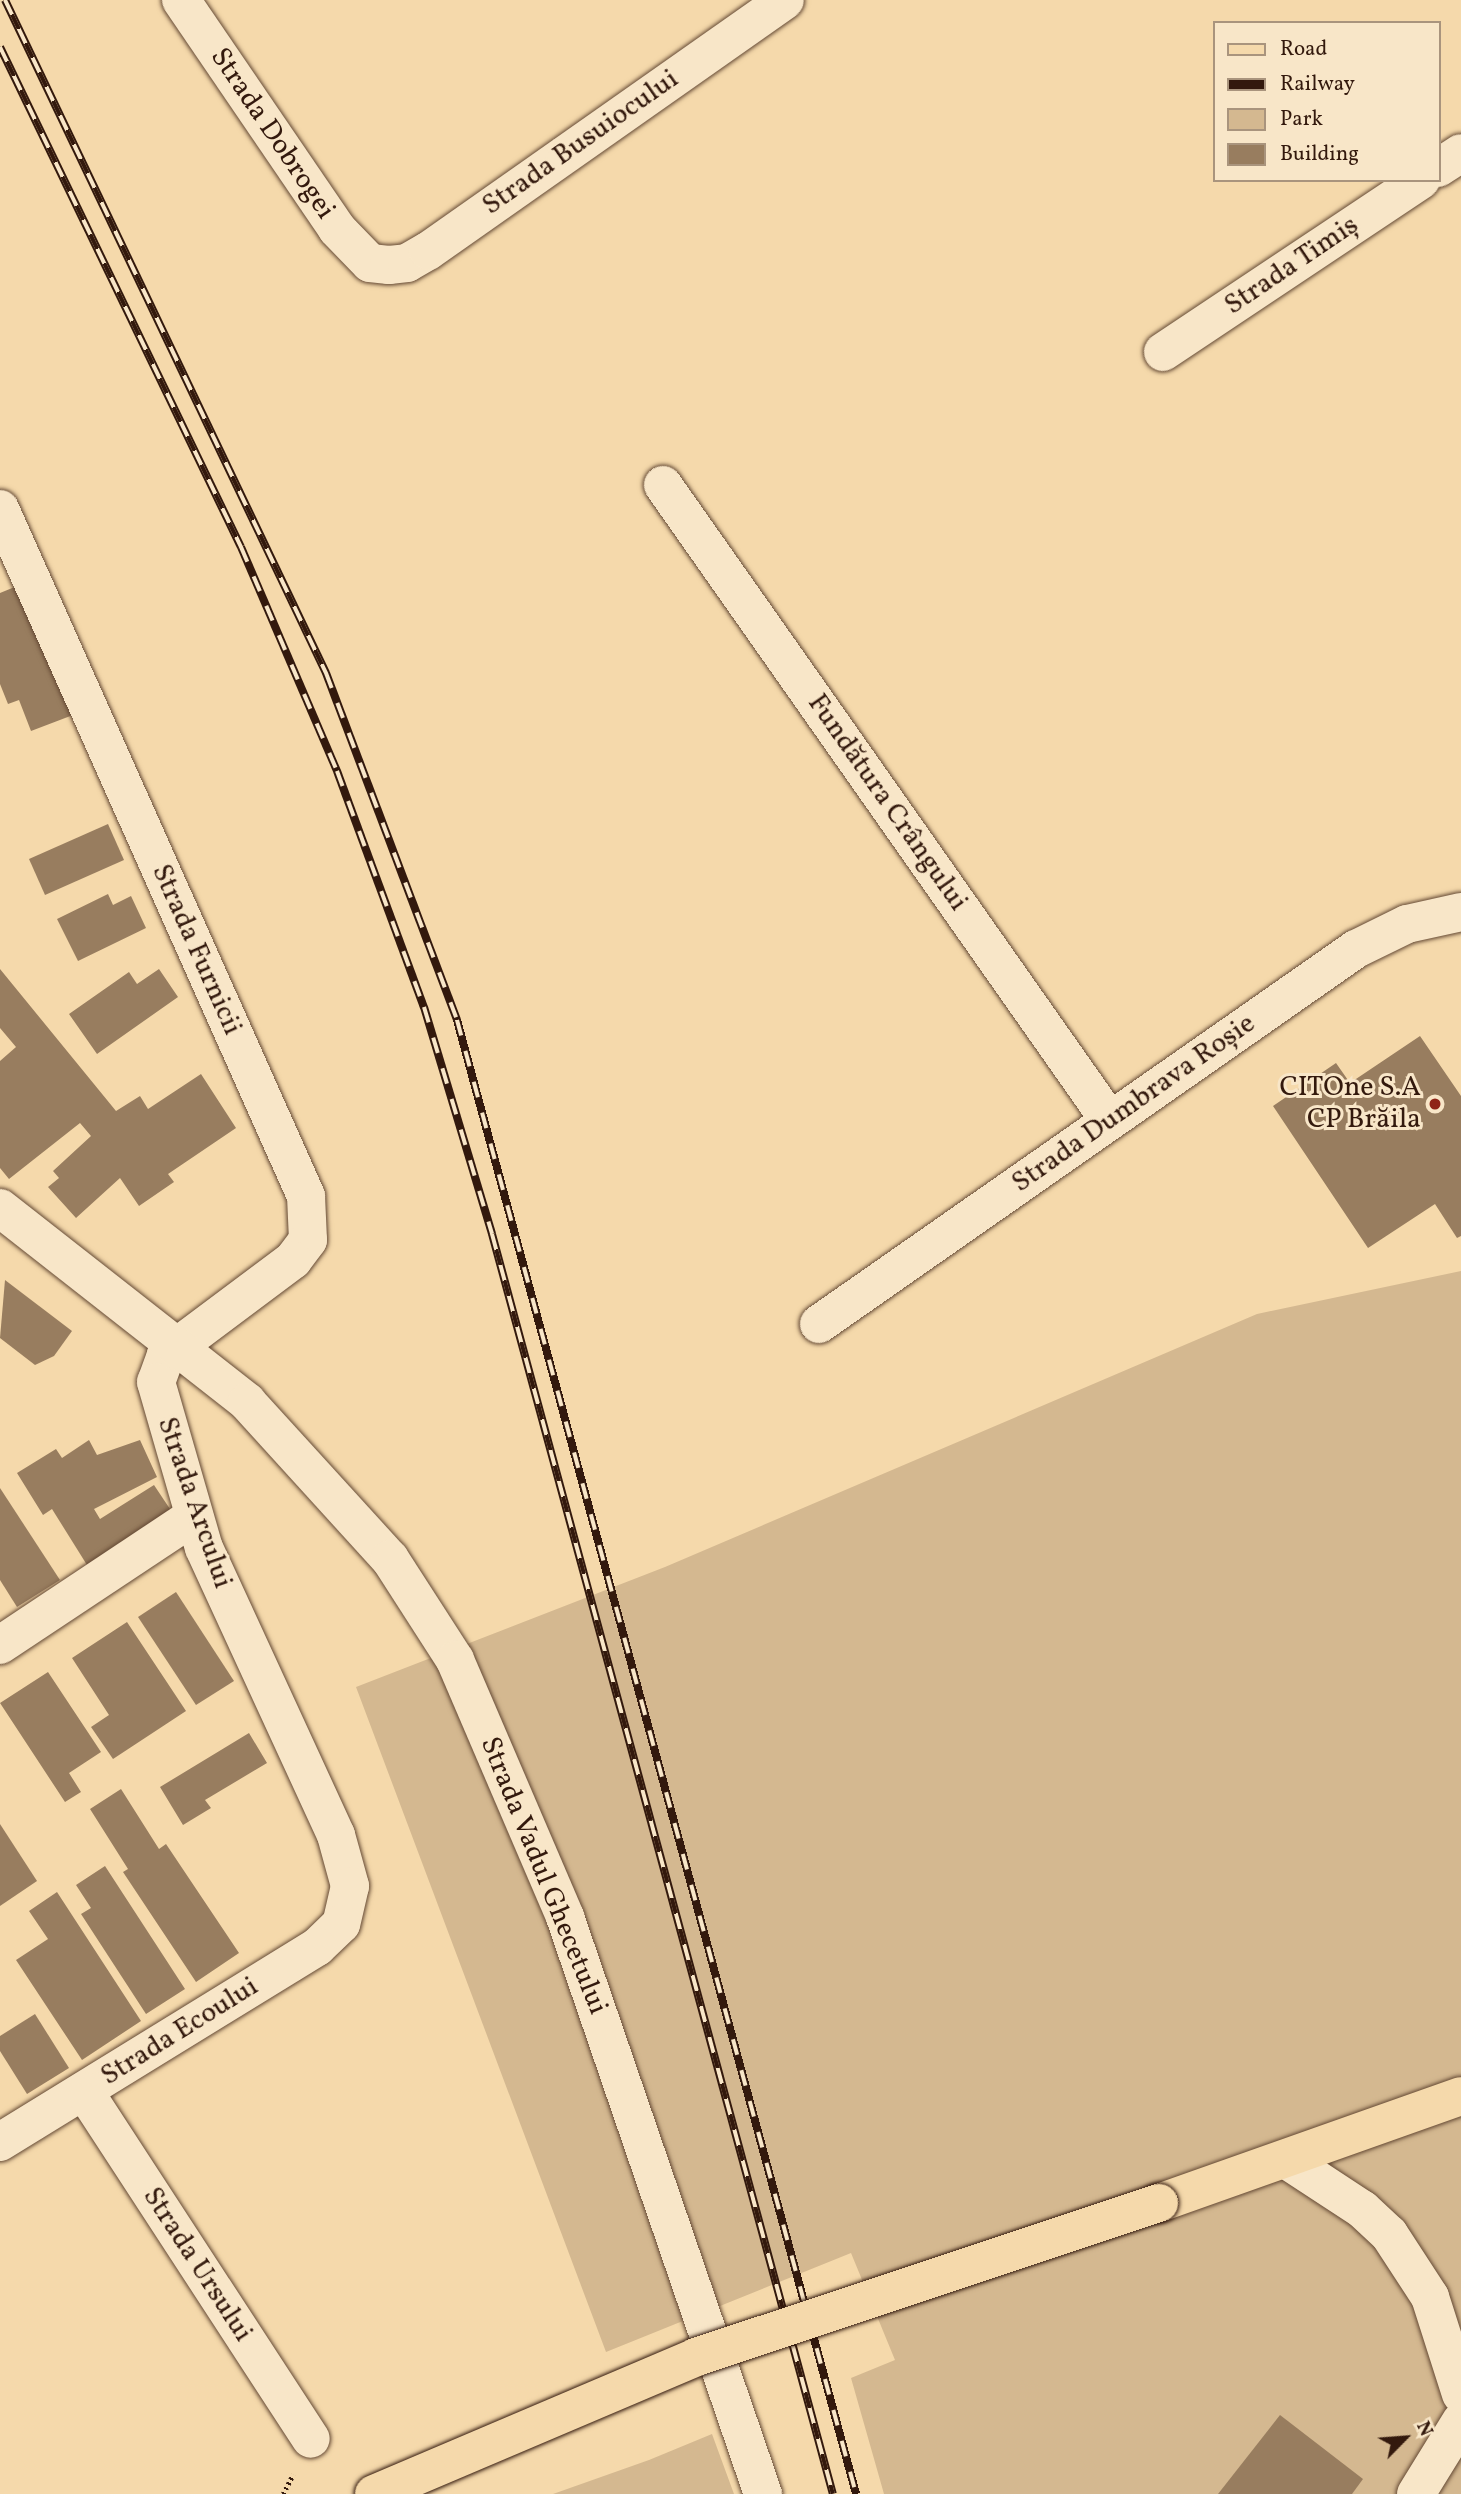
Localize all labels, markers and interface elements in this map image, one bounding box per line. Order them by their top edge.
legend [1212,21,1440,182]
text: Road [1280,35,1327,64]
street label: Strada Dobrogei [202,42,342,226]
street label: Strada Busuiocului [477,63,685,223]
text: Railway [1280,70,1355,99]
text: Park [1280,105,1323,134]
text: Building [1280,140,1359,169]
street label: Strada Timiș [1218,209,1366,323]
street label: Fundătura Crângului [800,688,974,918]
street label: Strada Furnicii [143,859,249,1041]
street label: Strada Dumbrava Roșie [1006,1007,1262,1201]
place label: CITOne S.A CP Brăila [1280,1071,1421,1137]
marker: CITOne S.A CP Brăila [1427,1096,1443,1112]
street label: Strada Arcului [149,1413,239,1593]
street label: Strada Vadul Ghecetului [472,1732,614,2020]
street label: Strada Ecoului [95,1970,265,2094]
street label: Strada Ursului [135,2182,259,2348]
north arrow [1370,2403,1440,2473]
text: N [1409,2417,1439,2441]

